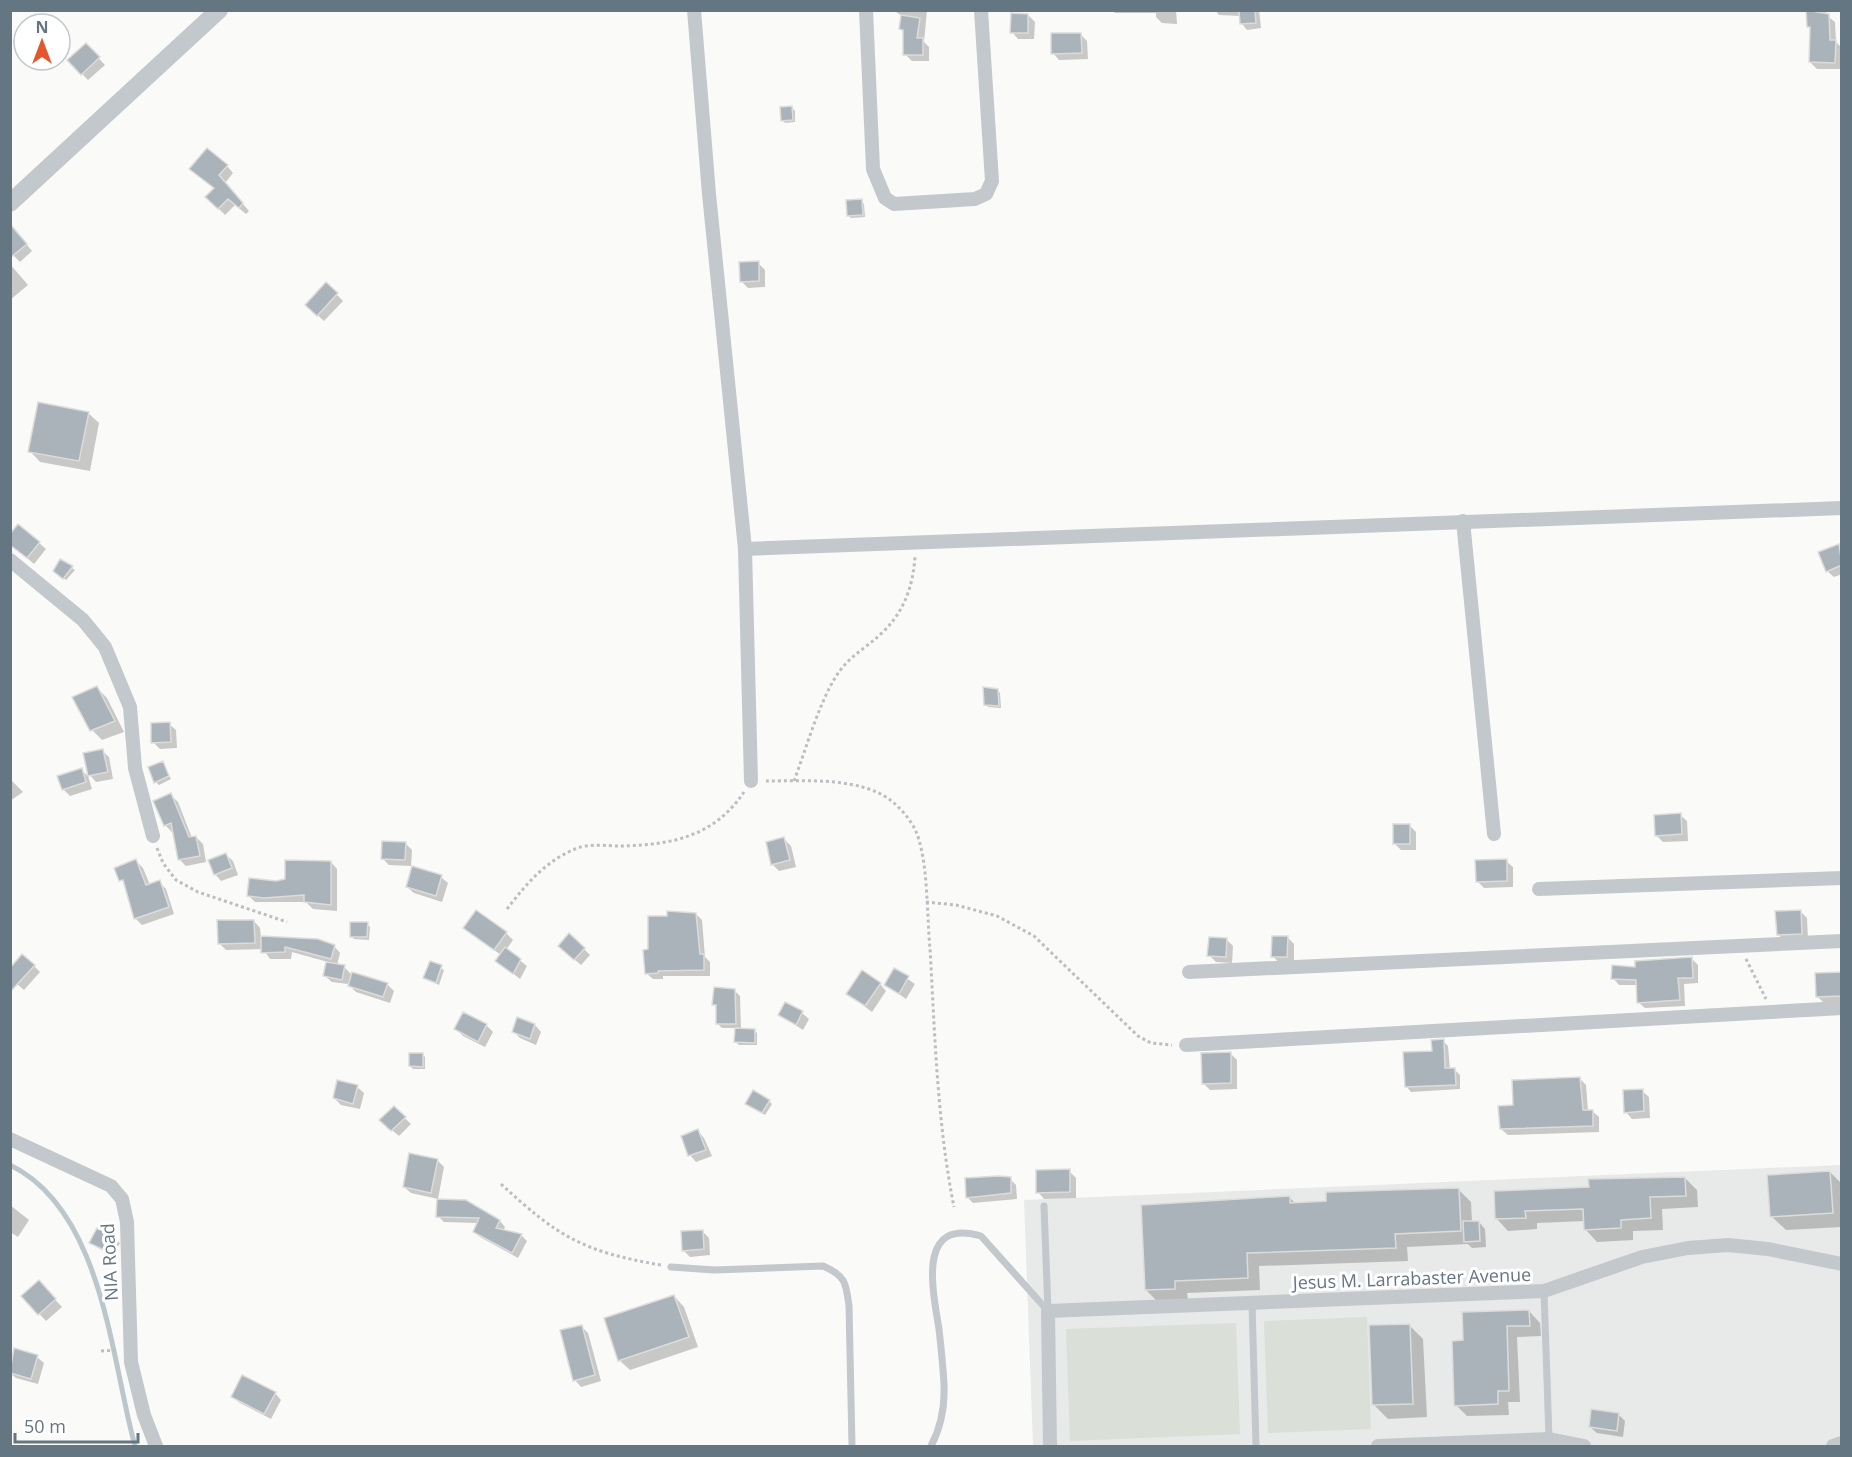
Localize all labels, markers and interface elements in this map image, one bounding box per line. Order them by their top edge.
north arrow [12,12,72,72]
text: N [35,16,49,38]
street label: NIA Road [95,1223,123,1301]
street label: Jesus M. Larrabaster Avenue [1290,1262,1531,1294]
scale bar [15,1406,138,1444]
text: 50 m [24,1414,66,1438]

